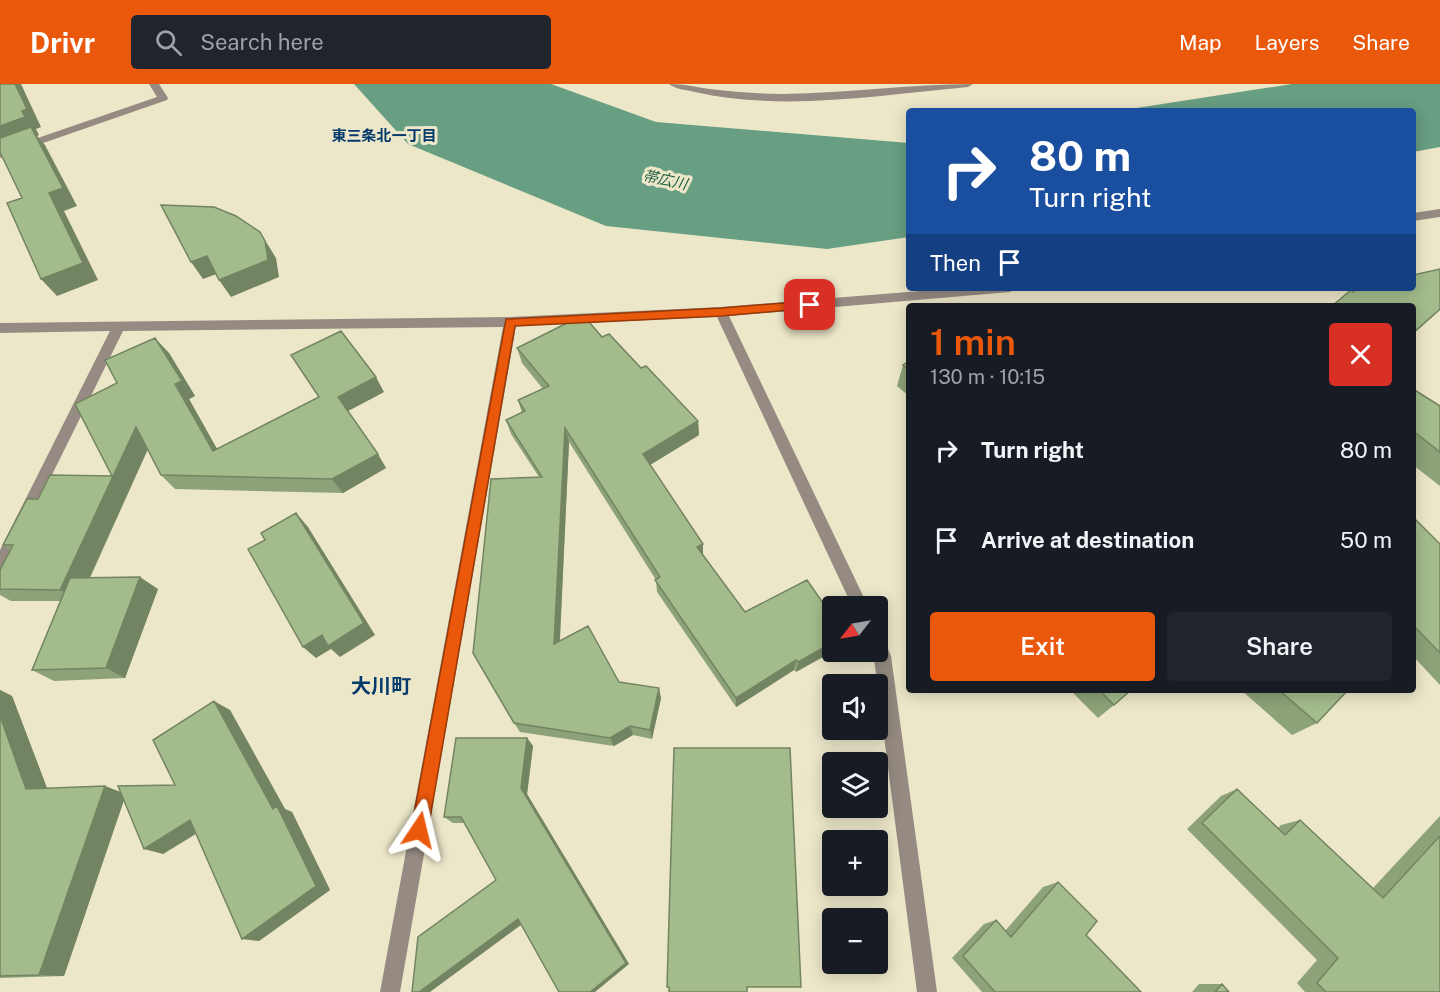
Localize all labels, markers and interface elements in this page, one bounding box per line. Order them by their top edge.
search box [131,15,551,69]
text: Drivr [30,26,95,59]
icon: search [152,26,185,59]
text: Search here [200,29,324,55]
text: Map [1179,30,1222,55]
text: Layers [1255,30,1319,55]
text: Share [1352,30,1410,55]
district label: 東三条北一丁目 [331,127,437,144]
text: 80 m [1029,131,1131,180]
icon: right [930,132,1008,210]
water label: 帯広川 [641,167,691,193]
text: Turn right [1029,181,1152,213]
icon: arrive [993,246,1026,279]
text: Then [930,250,981,276]
pin [784,279,835,330]
icon: arrive [793,288,826,321]
text: 1 min [930,321,1016,363]
button: close [1329,323,1392,386]
text: 130 m · 10:15 [930,365,1045,389]
icon: right [930,434,963,467]
text: Turn right [981,437,1084,463]
text: 80 m [1340,437,1392,463]
icon: arrive [930,524,963,557]
text: Arrive at destination [981,527,1194,553]
text: 50 m [1340,527,1392,553]
north arrow [822,596,888,662]
map controls [822,596,888,974]
button: Exit [930,612,1155,681]
button: Share [1167,612,1392,681]
district label: 大川町 [351,674,411,698]
button: sound [822,674,888,740]
button: layers [822,752,888,818]
position arrow [387,798,451,862]
button: + [822,830,888,896]
button: − [822,908,888,974]

